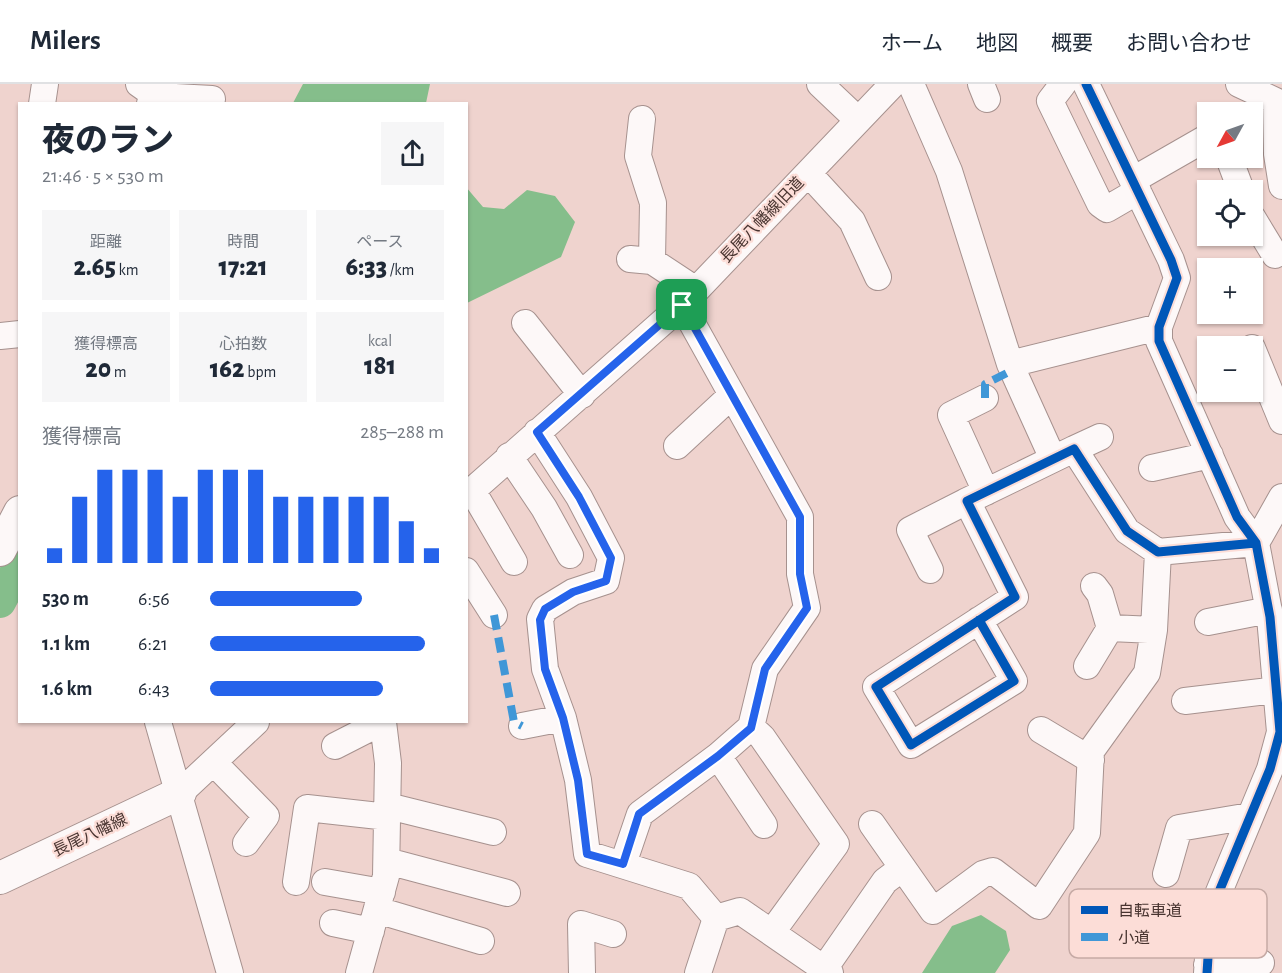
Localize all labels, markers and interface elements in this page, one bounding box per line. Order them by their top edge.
text: Milers [30,27,101,55]
text: ホーム [881,33,943,54]
text: 地図 [976,33,1018,54]
text: 概要 [1051,33,1093,54]
text: お問い合わせ [1126,33,1252,54]
north arrow [1197,102,1263,168]
map controls [1197,102,1263,402]
button: share [381,122,444,185]
text: 夜のラン [42,125,174,158]
text: 21:46 · 5 × 530 m [42,166,164,186]
street label: 長尾八幡線旧道 [717,173,807,266]
button: locate [1197,180,1263,246]
text: 距離 [90,234,122,250]
text: 時間 [227,234,259,250]
text: ペース [356,234,404,250]
text: 2.65 [73,254,116,280]
text: 17:21 [219,254,267,280]
text: 6:33 [346,254,387,280]
button: + [1197,258,1263,324]
text: km [116,262,139,278]
text: /km [387,262,414,278]
pin [656,279,707,330]
icon: arrive [665,288,698,321]
text: kcal [368,333,392,349]
text: 獲得標高 [74,336,138,352]
text: 心拍数 [219,336,267,352]
button: − [1197,336,1263,402]
text: 181 [364,353,396,379]
text: 20 [85,356,111,382]
text: 162 [210,356,245,382]
text: m [111,364,127,380]
text: bpm [245,364,276,380]
text: 285–288 m [360,422,444,442]
text: 獲得標高 [42,427,122,447]
text: 530 m [42,589,89,609]
text: 6:56 [138,589,170,609]
text: 1.1 km [42,634,90,654]
text: 6:21 [138,634,168,654]
text: 1.6 km [42,679,93,699]
text: 6:43 [138,679,170,699]
street label: 長尾八幡線 [50,810,130,859]
legend [1069,889,1267,958]
text: 自転車道 [1118,902,1182,919]
text: 小道 [1118,929,1150,946]

